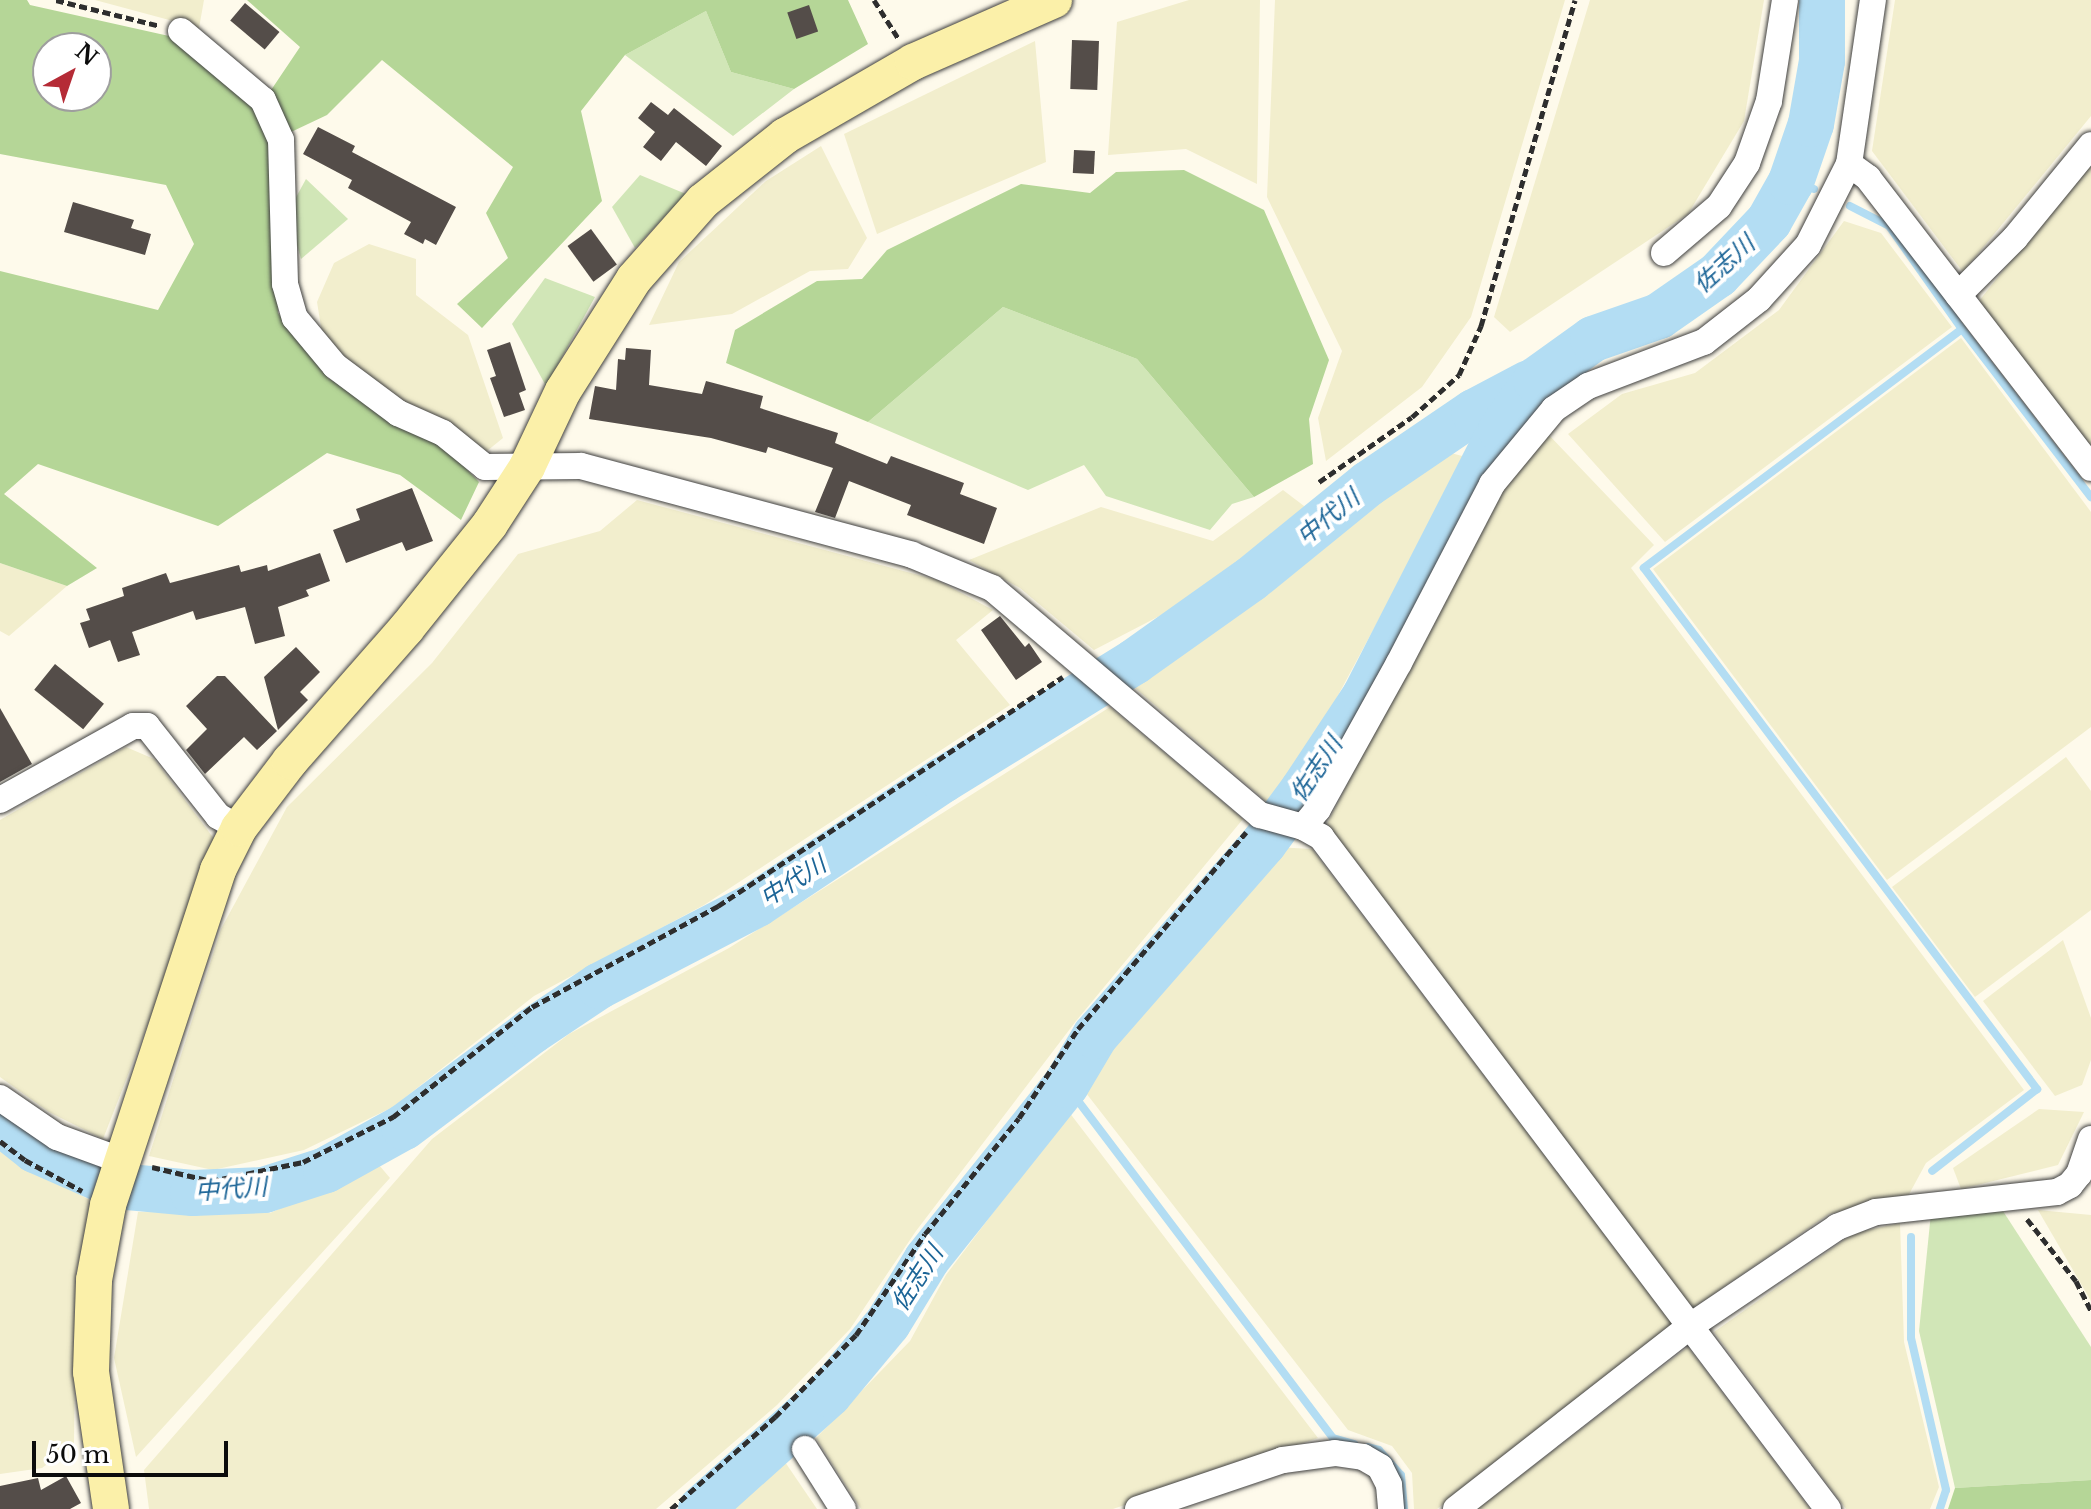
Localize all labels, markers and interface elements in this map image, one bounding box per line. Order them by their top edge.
north arrow [32,32,112,112]
text: N [70,38,103,72]
water label: 佐志川 [1688,229,1760,299]
water label: 中代川 [1291,483,1365,551]
water label: 佐志川 [1284,731,1348,807]
water label: 中代川 [755,850,831,912]
water label: 中代川 [194,1172,268,1206]
water label: 佐志川 [885,1240,949,1316]
scale bar [36,1425,232,1475]
text: 50 m [46,1440,109,1469]

